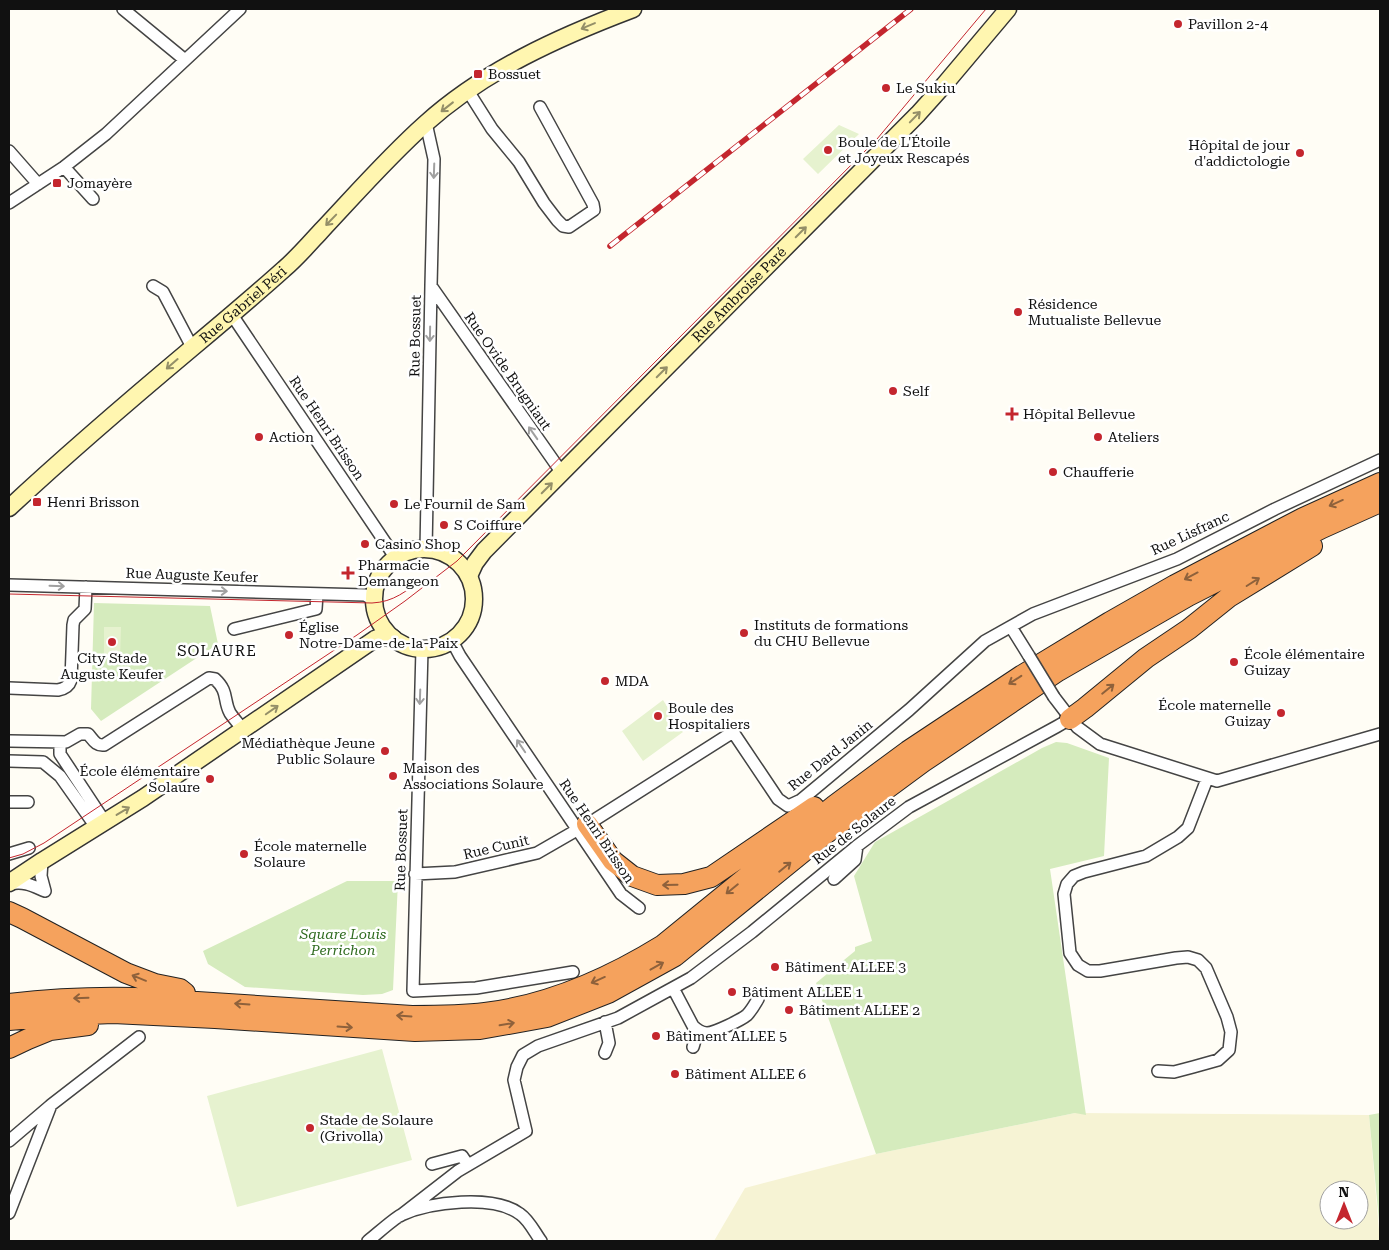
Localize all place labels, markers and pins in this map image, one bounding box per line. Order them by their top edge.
place label: Pavillon 2-4 [1188,16,1268,32]
marker: Pavillon 2-4 [1172,18,1184,30]
place label: Bossuet [488,66,541,82]
marker: Bossuet [472,68,484,80]
place label: Le Sukiu [896,80,956,96]
marker: Le Sukiu [880,82,892,94]
place label: Boule de L'Étoile et Joyeux Rescapés [838,134,970,166]
place label: Hôpital de jour d'addictologie [1188,137,1290,169]
marker: Boule de L'Étoile et Joyeux Rescapés [822,144,834,156]
marker: Hôpital de jour d'addictologie [1294,147,1306,159]
place label: Jomayère [67,175,133,191]
marker: Jomayère [51,177,63,189]
place label: Résidence Mutualiste Bellevue [1028,296,1162,328]
marker: Résidence Mutualiste Bellevue [1012,306,1024,318]
place label: Self [903,383,930,399]
marker: Self [887,385,899,397]
place label: Hôpital Bellevue [1023,406,1136,422]
marker: Hôpital Bellevue [1005,407,1019,421]
place label: Action [269,429,314,445]
place label: Ateliers [1108,429,1160,445]
marker: Action [253,431,265,443]
marker: Ateliers [1092,431,1104,443]
place label: Chaufferie [1063,464,1134,480]
marker: Chaufferie [1047,466,1059,478]
place label: Henri Brisson [47,494,139,510]
marker: Henri Brisson [31,496,43,508]
place label: Le Fournil de Sam [404,496,526,512]
marker: Le Fournil de Sam [388,498,400,510]
place label: S Coiffure [454,517,522,533]
marker: S Coiffure [438,519,450,531]
place label: Casino Shop [375,536,460,552]
marker: Casino Shop [359,538,371,550]
place label: Pharmacie Demangeon [358,557,439,589]
marker: Pharmacie Demangeon [342,567,354,579]
place label: Instituts de formations du CHU Bellevue [754,617,908,649]
place label: Église Notre-Dame-de-la-Paix [299,619,458,651]
marker: Instituts de formations du CHU Bellevue [738,627,750,639]
marker: Église Notre-Dame-de-la-Paix [283,629,295,641]
marker: City Stade Auguste Keufer [106,636,118,648]
place label: École élémentaire Guizay [1244,646,1365,678]
place label: City Stade Auguste Keufer [60,650,164,682]
marker: École élémentaire Guizay [1228,656,1240,668]
place label: MDA [615,673,649,689]
marker: MDA [599,675,611,687]
place label: École maternelle Guizay [1158,697,1272,729]
place label: Boule des Hospitaliers [668,700,750,732]
marker: École maternelle Guizay [1275,707,1287,719]
marker: Boule des Hospitaliers [652,710,664,722]
place label: Médiathèque Jeune Public Solaure [241,735,375,767]
marker: Médiathèque Jeune Public Solaure [379,745,391,757]
place label: Maison des Associations Solaure [403,760,544,792]
place label: École élémentaire Solaure [79,763,200,795]
marker: Maison des Associations Solaure [387,770,399,782]
marker: École élémentaire Solaure [204,773,216,785]
place label: École maternelle Solaure [254,838,367,870]
marker: École maternelle Solaure [238,848,250,860]
place label: Bâtiment ALLEE 3 [785,959,906,975]
marker: Bâtiment ALLEE 3 [769,961,781,973]
place label: Bâtiment ALLEE 1 [742,984,863,1000]
marker: Bâtiment ALLEE 1 [726,986,738,998]
place label: Bâtiment ALLEE 2 [799,1002,920,1018]
marker: Bâtiment ALLEE 2 [783,1004,795,1016]
place label: Bâtiment ALLEE 5 [666,1028,787,1044]
marker: Bâtiment ALLEE 5 [650,1030,662,1042]
place label: Bâtiment ALLEE 6 [685,1066,806,1082]
marker: Bâtiment ALLEE 6 [669,1068,681,1080]
place label: Stade de Solaure (Grivolla) [320,1112,433,1144]
marker: Stade de Solaure (Grivolla) [304,1122,316,1134]

